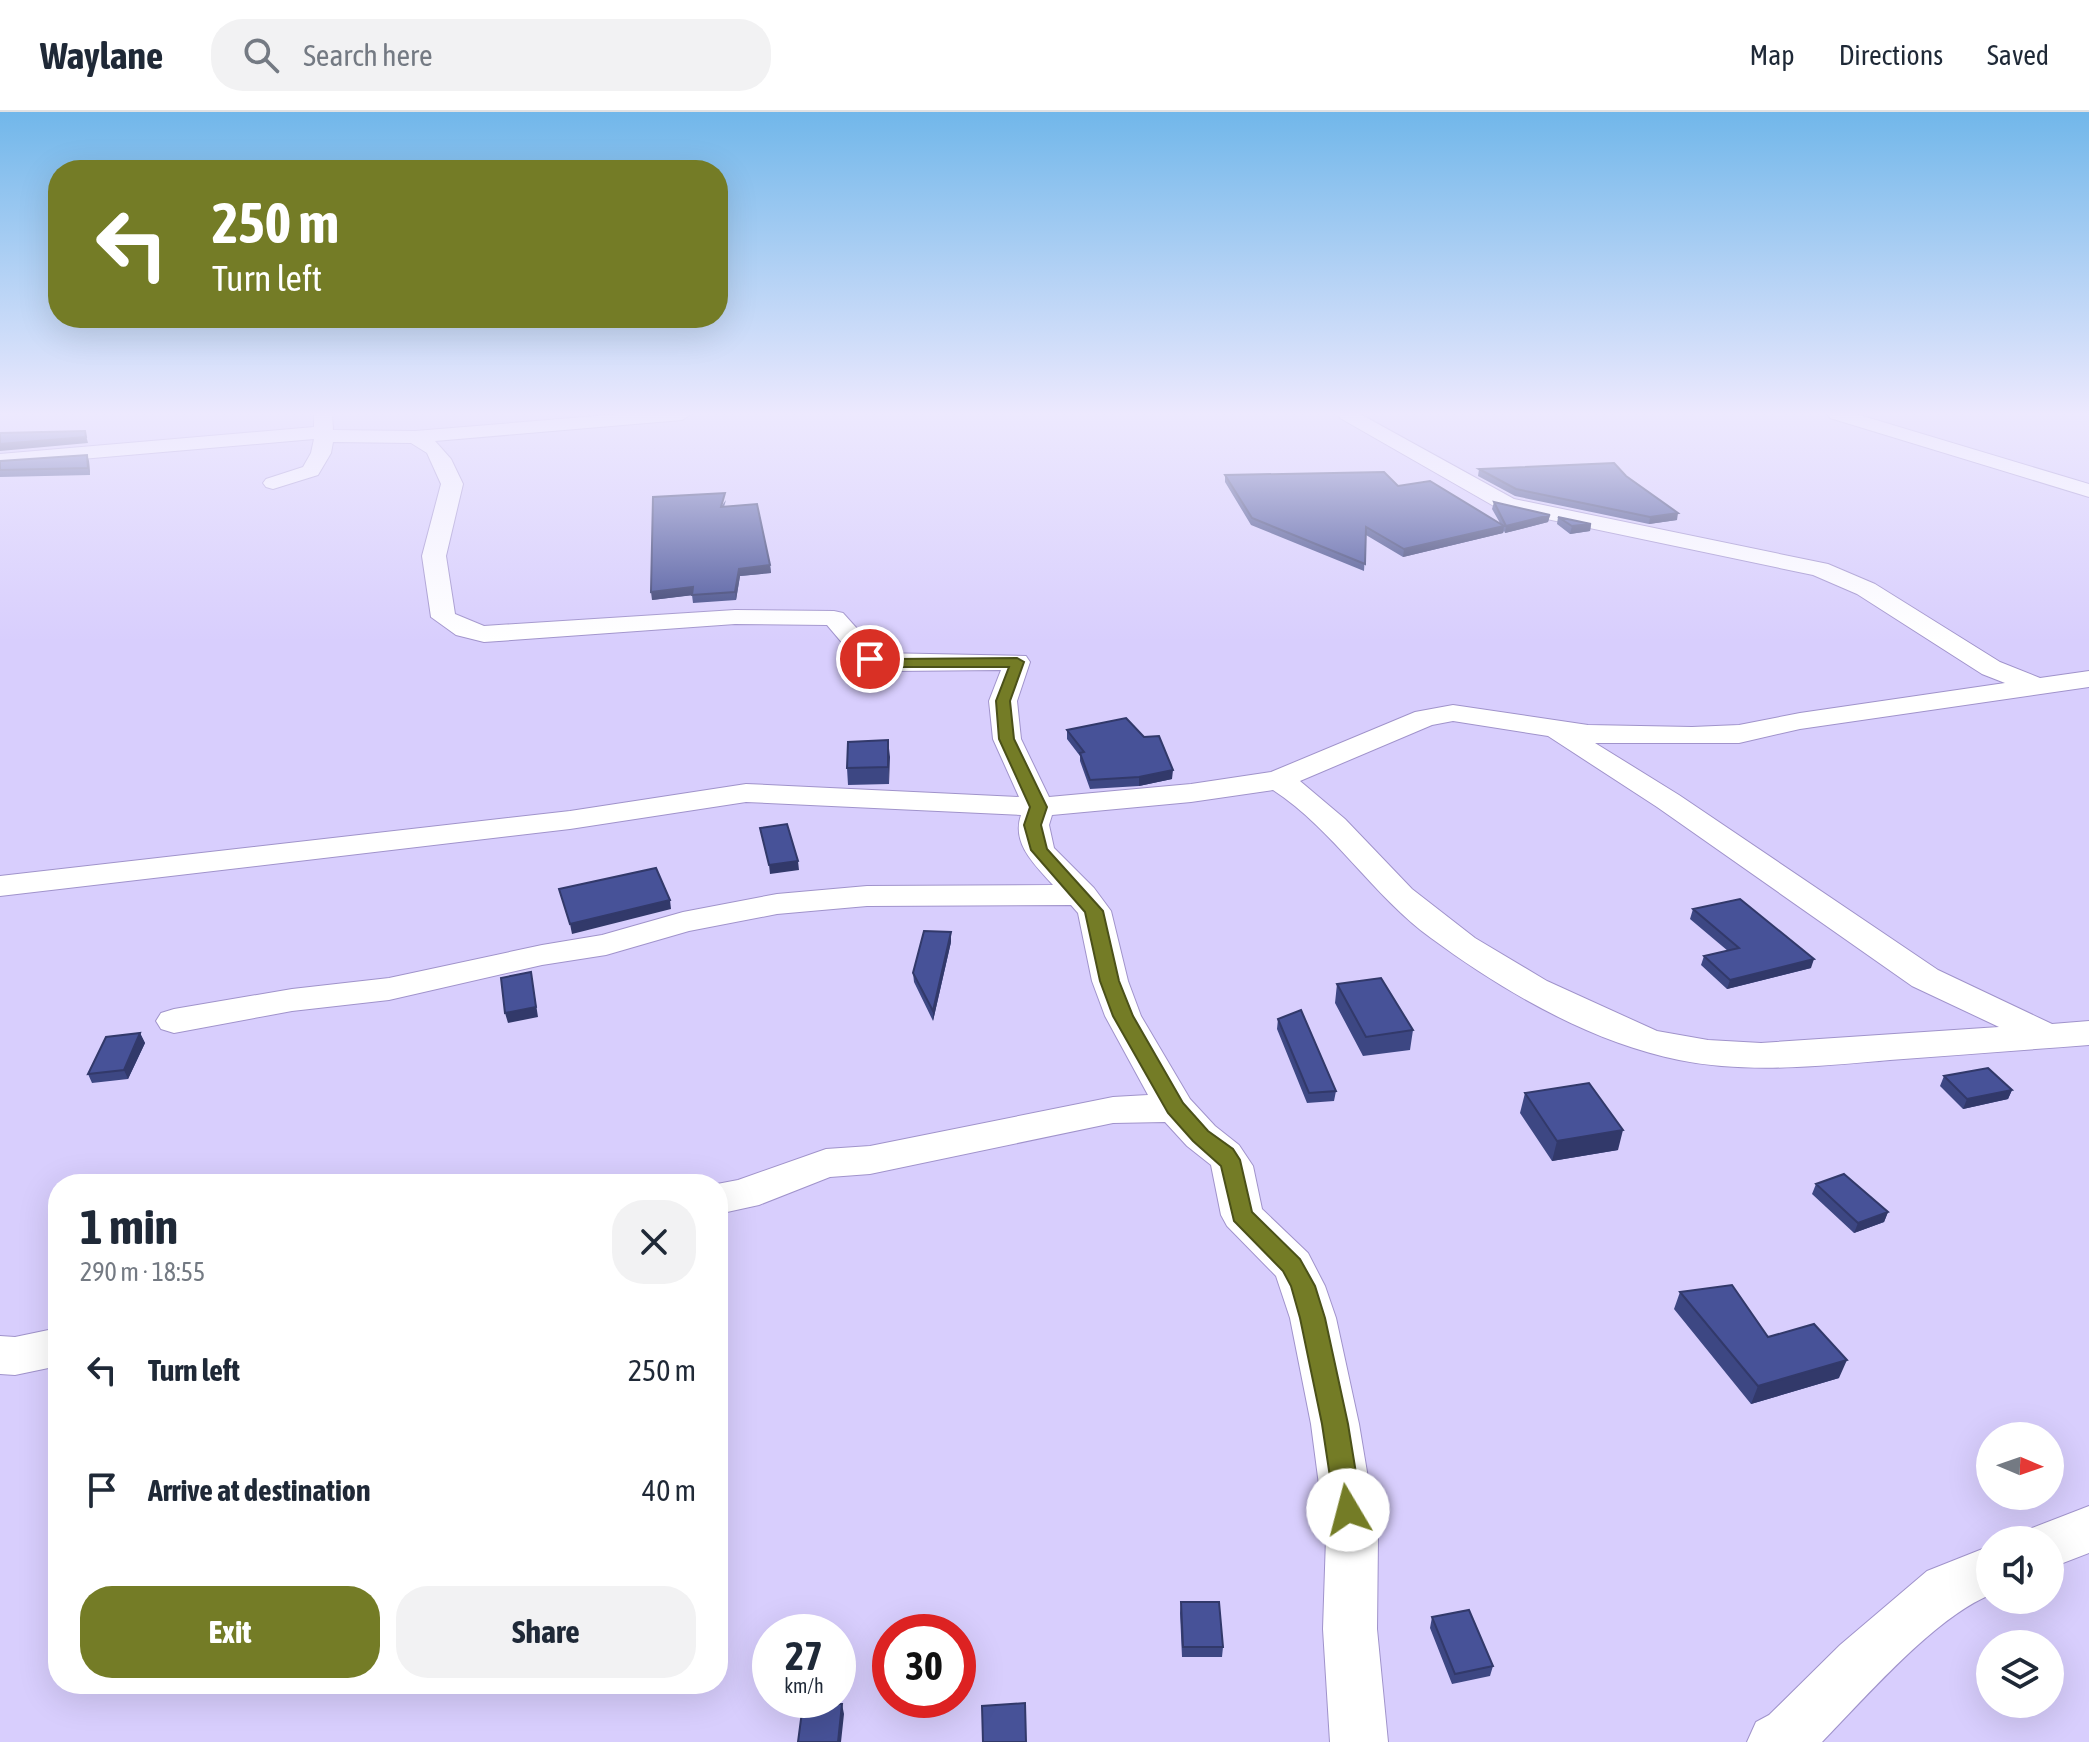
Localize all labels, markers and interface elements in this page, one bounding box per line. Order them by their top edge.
search box [211,19,771,91]
icon: search [239,33,283,77]
text: Waylane [40,34,163,77]
text: Search here [303,38,433,72]
text: Map [1750,39,1795,71]
text: Directions [1839,39,1943,71]
text: Saved [1987,39,2049,71]
text: 250 m [212,191,339,255]
icon: left [80,192,184,296]
text: Turn left [212,257,322,299]
pin [836,625,904,693]
icon: arrive [848,637,892,681]
text: 1 min [80,1199,178,1254]
button: close [612,1200,696,1284]
text: 290 m · 18:55 [80,1257,205,1287]
icon: left [80,1348,124,1392]
text: Turn left [148,1353,240,1387]
text: 250 m [628,1353,696,1387]
north arrow [1976,1422,2064,1510]
map controls [1976,1422,2064,1718]
icon: arrive [80,1468,124,1512]
position arrow [1306,1468,1390,1552]
text: Arrive at destination [148,1473,370,1507]
text: 40 m [642,1473,696,1507]
button: sound [1976,1526,2064,1614]
button: Exit [80,1586,380,1678]
button: Share [396,1586,696,1678]
speed limit sign: 30 [872,1614,976,1718]
button: layers [1976,1630,2064,1718]
text: 27 [785,1633,823,1678]
text: km/h [784,1674,824,1697]

